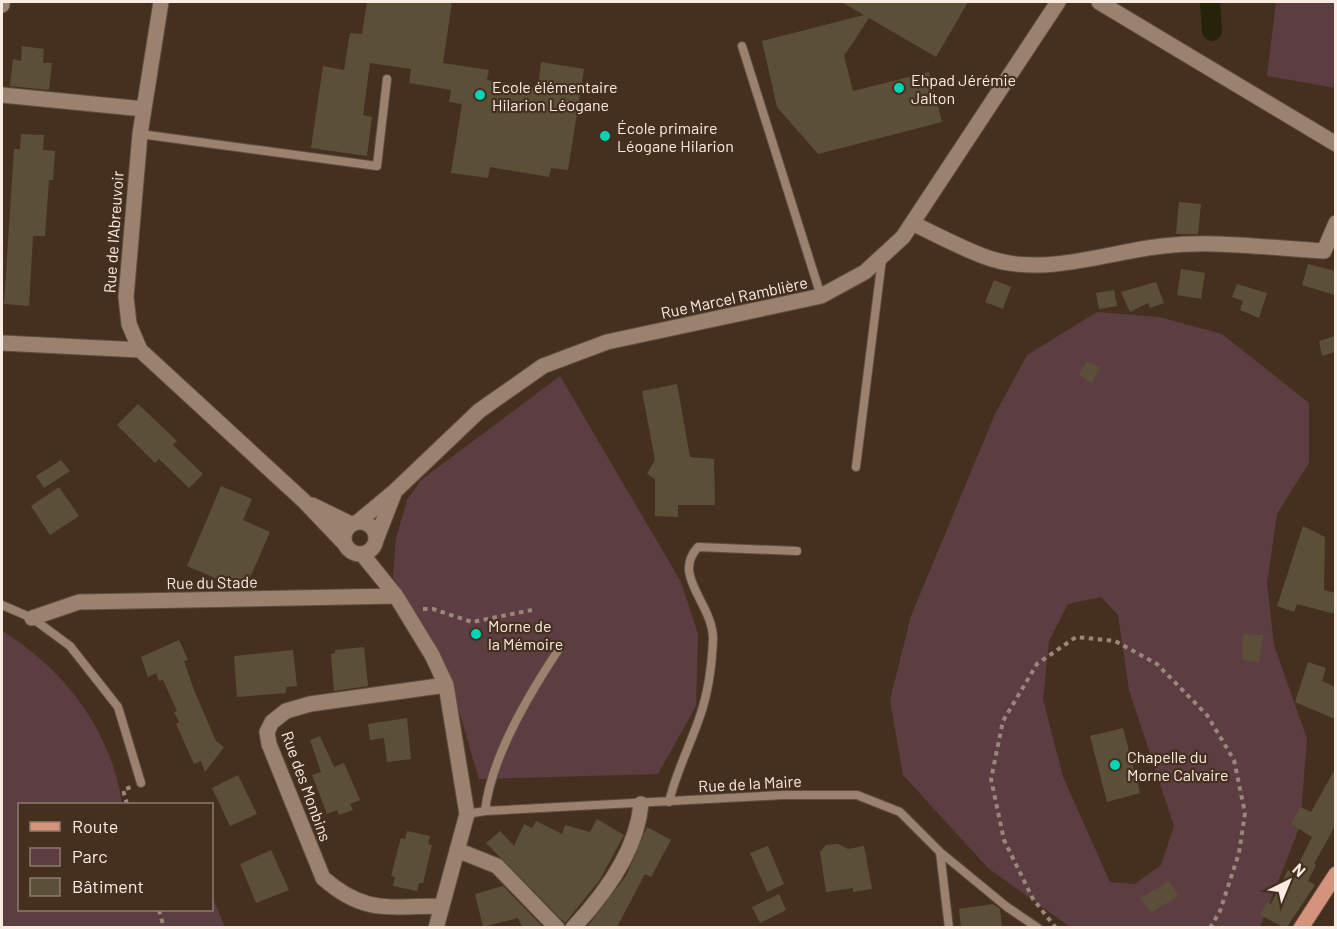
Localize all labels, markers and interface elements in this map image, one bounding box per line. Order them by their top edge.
place label: Ehpad Jérémie Jalton [911,70,1016,107]
place label: Ecole élémentaire Hilarion Léogane [492,77,617,114]
marker: Ehpad Jérémie Jalton [892,81,906,95]
marker: Ecole élémentaire Hilarion Léogane [473,88,487,102]
place label: École primaire Léogane Hilarion [617,118,734,155]
marker: École primaire Léogane Hilarion [598,129,612,143]
street label: Rue de l'Abreuvoir [99,170,127,294]
street label: Rue Marcel Ramblière [659,272,809,322]
street label: Rue du Stade [166,572,258,592]
place label: Morne de la Mémoire [488,616,563,653]
marker: Morne de la Mémoire [469,627,483,641]
street label: Rue des Monbins [278,728,336,844]
place label: Chapelle du Morne Calvaire [1127,747,1229,784]
marker: Chapelle du Morne Calvaire [1108,758,1122,772]
street label: Rue de la Maire [698,771,802,795]
legend [18,803,213,911]
text: Route [72,815,118,837]
text: Parc [72,845,108,867]
north arrow [1259,851,1319,911]
text: N [1289,859,1310,880]
text: Bâtiment [72,875,144,897]

